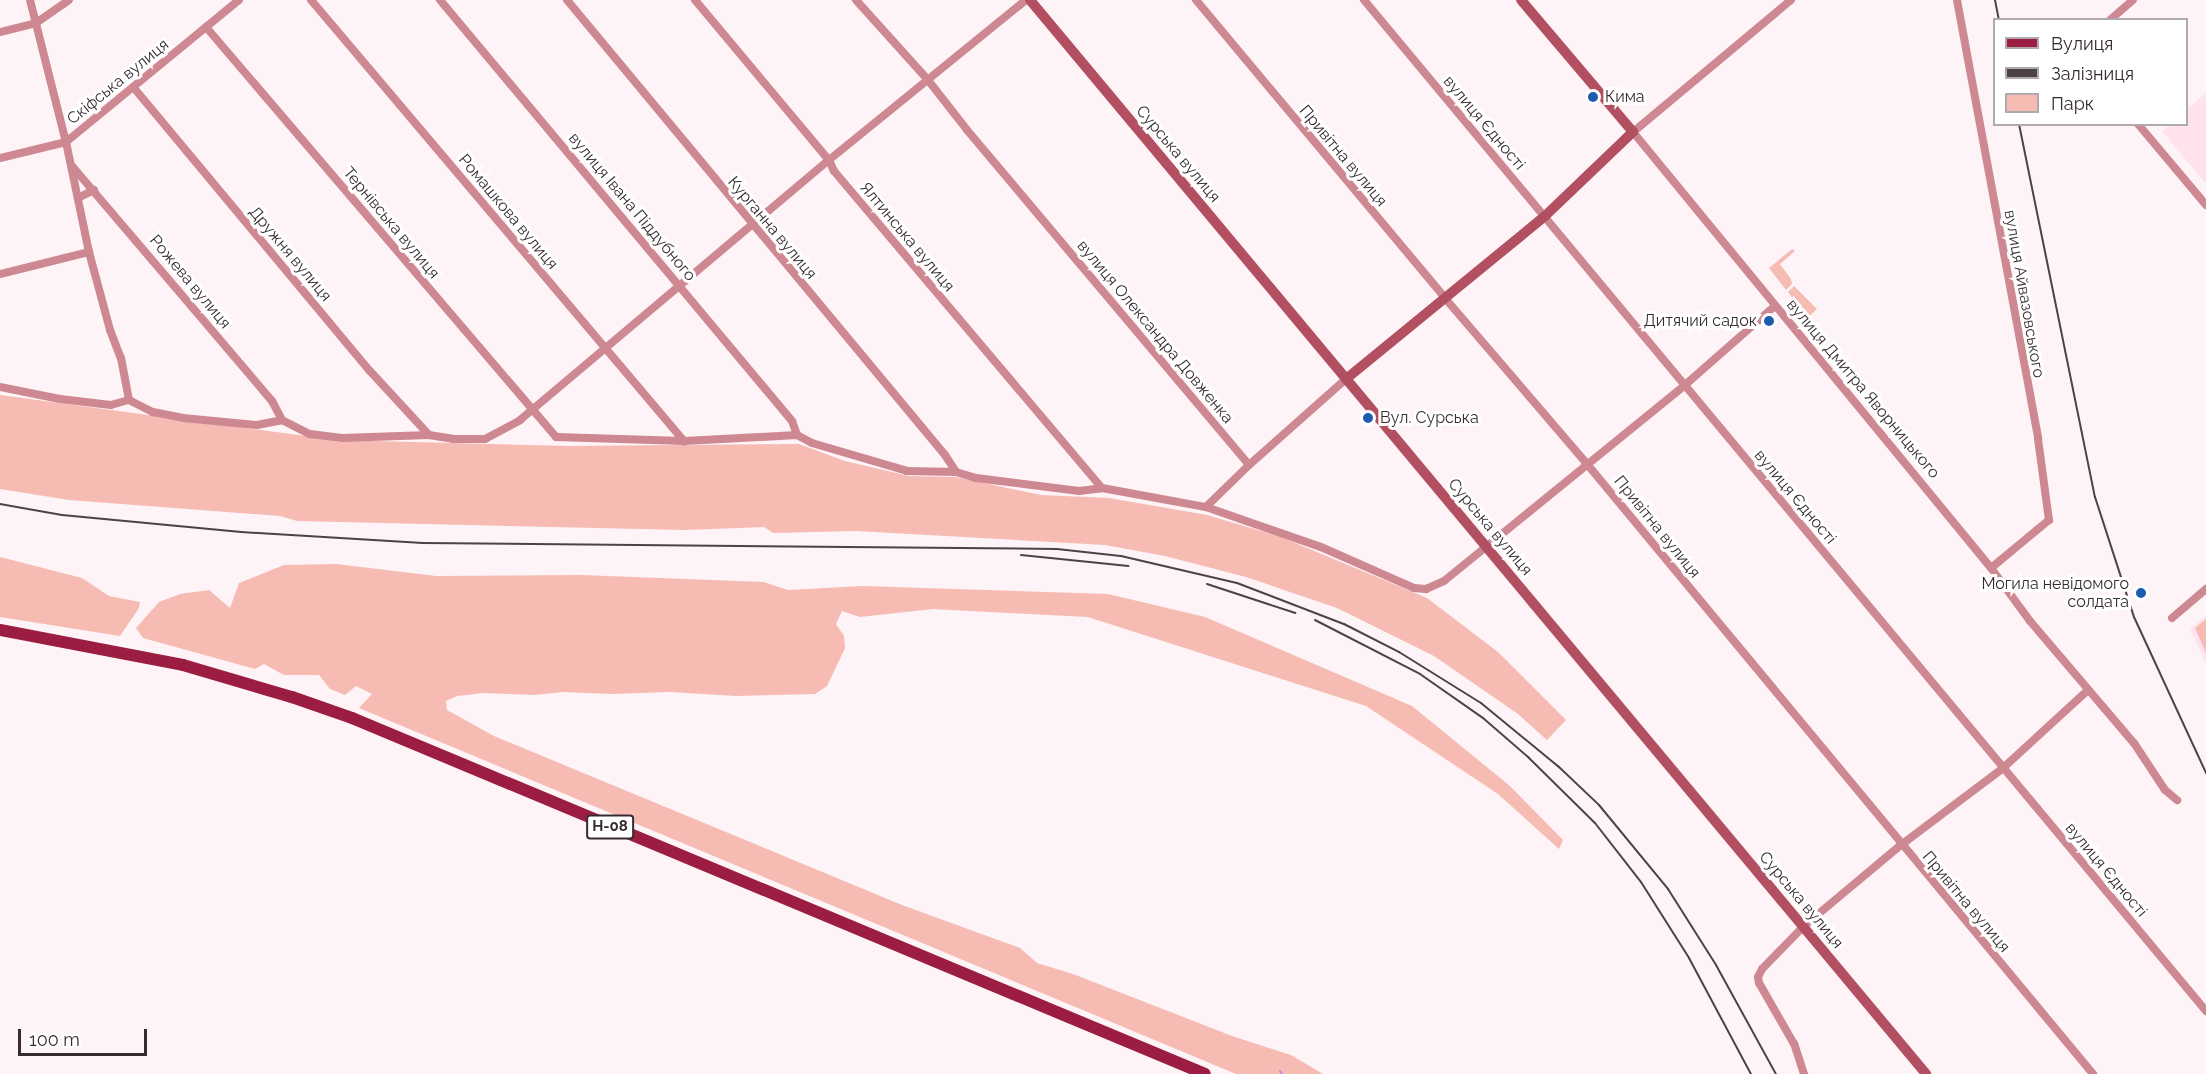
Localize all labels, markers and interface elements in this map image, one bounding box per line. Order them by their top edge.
legend [1993,18,2188,126]
text: Вулиця [2051,33,2113,54]
street label: Скіфська вулиця [63,35,173,129]
text: Залізниця [2051,63,2134,84]
street label: вулиця Єдності [1439,72,1529,174]
place label: Кима [1605,87,1645,107]
marker: Кима [1586,90,1600,104]
text: Парк [2051,93,2094,114]
street label: Сурська вулиця [1132,102,1224,206]
street label: Привітна вулиця [1295,102,1391,210]
street label: вулиця Івана Піддубного [564,129,700,285]
street label: Ромашкова вулиця [454,151,562,273]
street label: Тернівська вулиця [339,163,443,283]
street label: Курганна вулиця [723,173,821,283]
street label: Ялтинська вулиця [856,178,958,296]
street label: Дружня вулиця [245,203,335,305]
street label: вулиця Айвазовського [2000,208,2048,380]
street label: Рожева вулиця [145,231,235,333]
street label: вулиця Олександра Довженка [1073,237,1237,427]
street label: вулиця Дмитра Яворницького [1782,296,1944,482]
place label: Дитячий садок [1644,311,1757,331]
marker: Дитячий садок [1762,314,1776,328]
place label: Вул. Сурська [1380,408,1479,428]
marker: Вул. Сурська [1361,411,1375,425]
street label: вулиця Єдності [1750,446,1840,548]
street label: Привітна вулиця [1610,472,1704,582]
street label: Сурська вулиця [1444,475,1536,579]
place label: Могила невідомого солдата [1981,574,2129,612]
marker: Могила невідомого солдата [2134,586,2148,600]
road number: Н-08 [586,815,634,839]
street label: вулиця Єдності [2061,819,2151,921]
street label: Сурська вулиця [1755,848,1847,952]
street label: Привітна вулиця [1918,848,2014,956]
scale bar [21,1017,150,1055]
text: 100 m [29,1029,80,1050]

